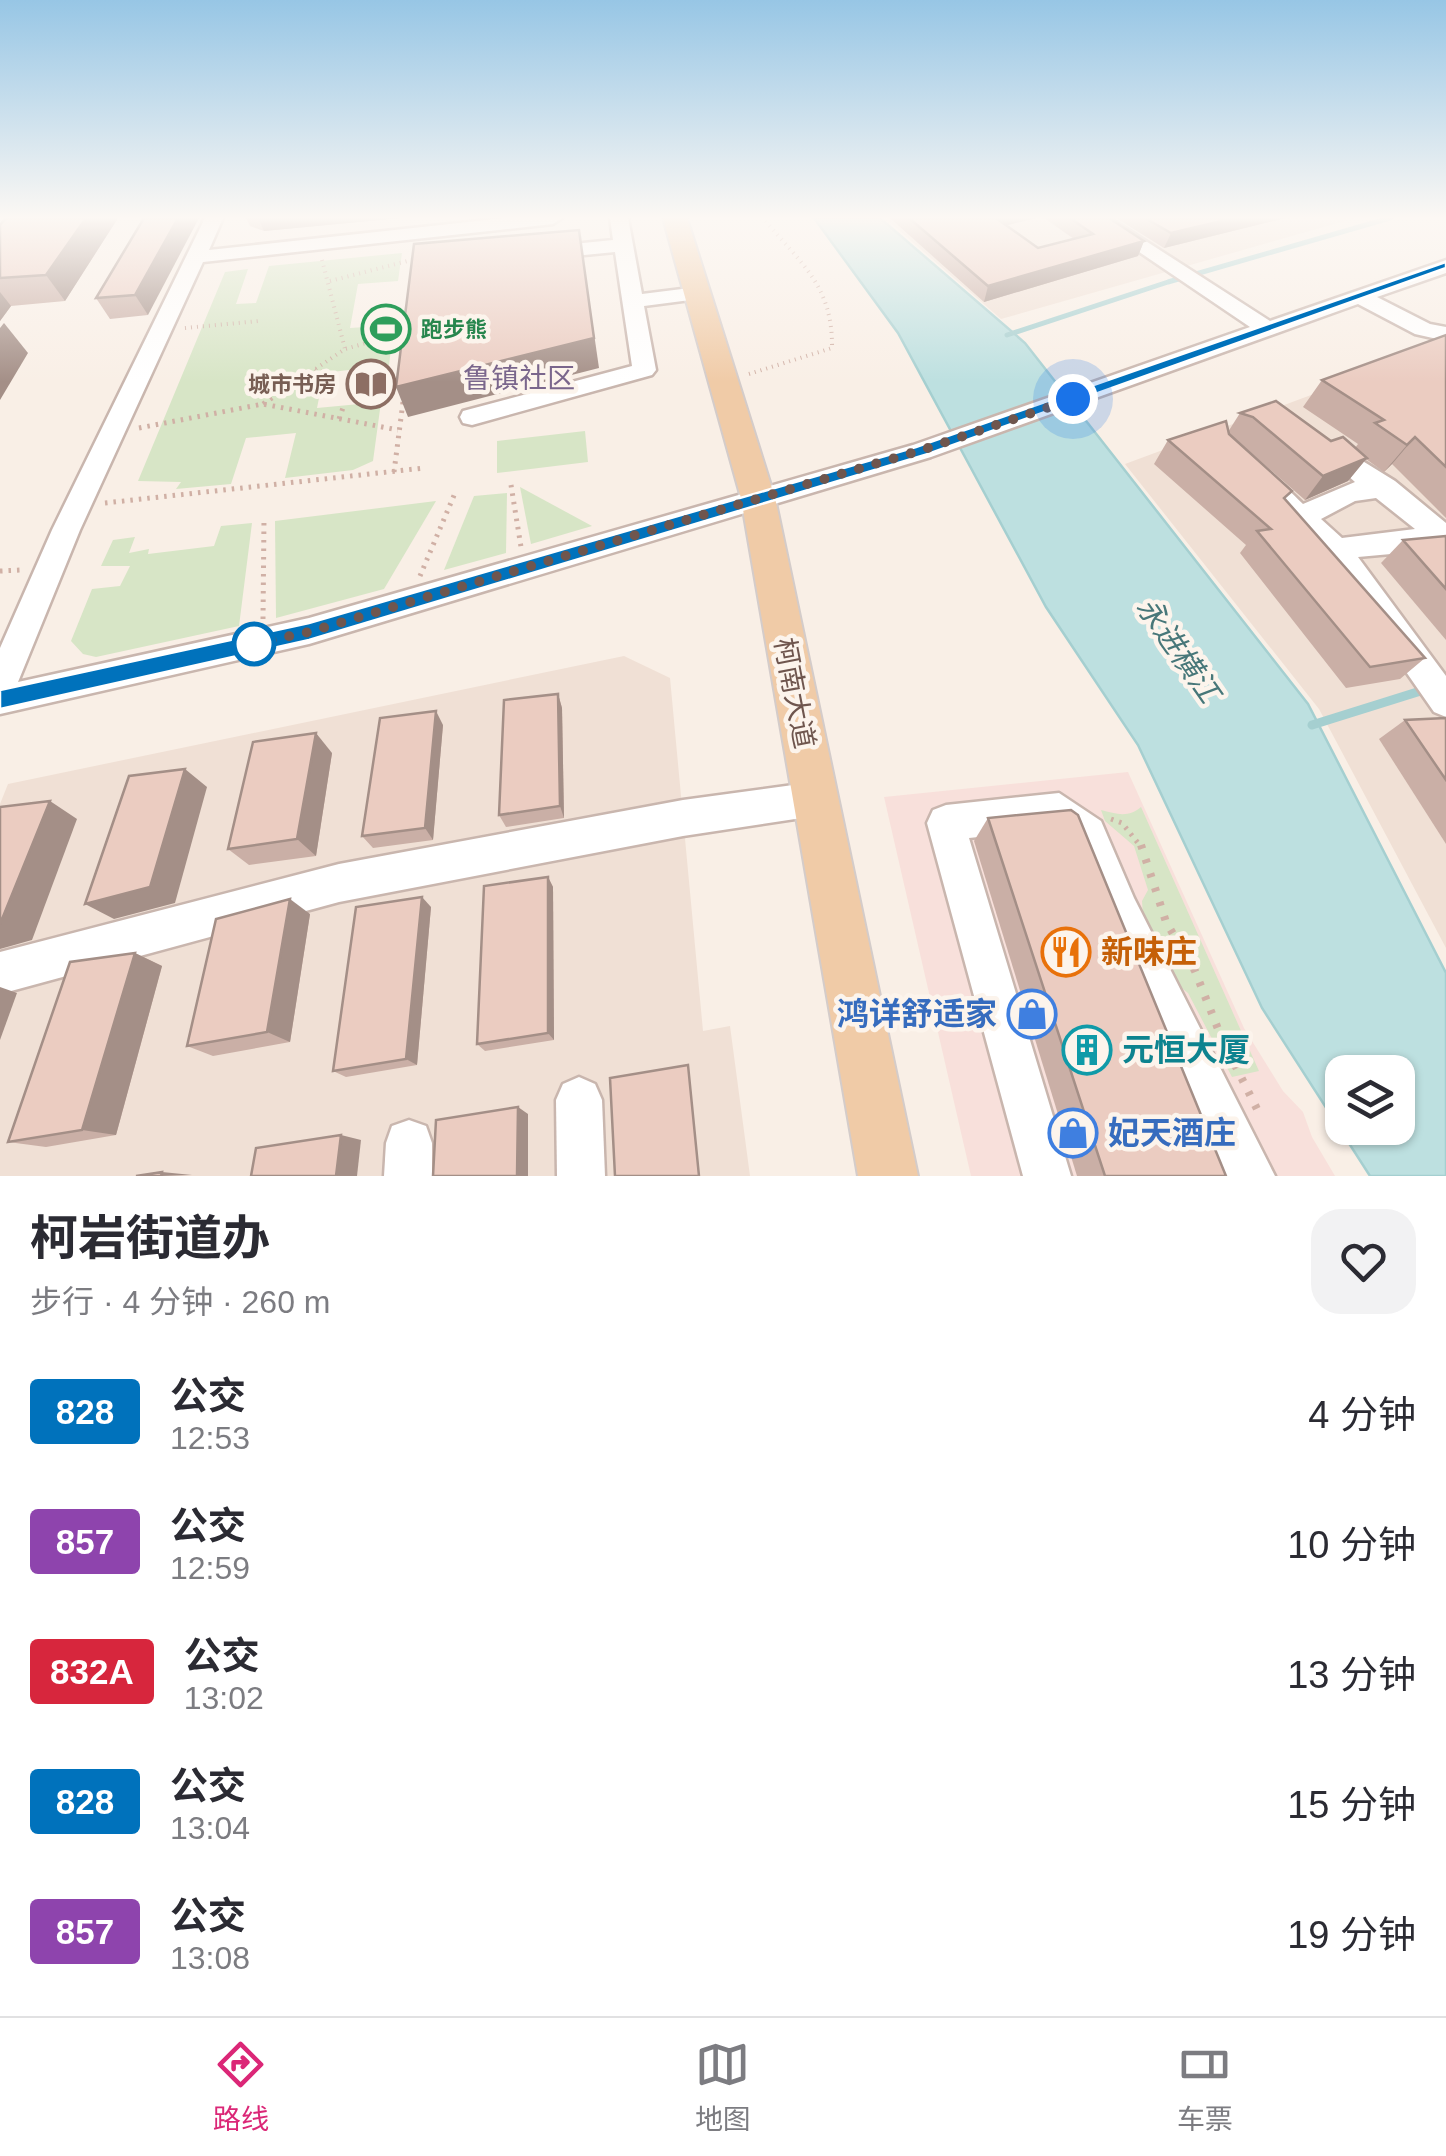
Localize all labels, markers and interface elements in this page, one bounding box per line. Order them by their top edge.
sports icon: 跑步熊 [360,303,412,355]
place label: 跑步熊 [421,317,487,342]
library icon: 城市书房 [345,358,397,410]
district label: 鲁镇社区 [463,363,575,394]
place label: 城市书房 [248,372,336,397]
your location [1048,374,1098,424]
water label: 永进横江 [1130,591,1228,711]
unlabelled marker [233,623,275,665]
street label: 柯南大道 [769,635,820,751]
restaurant icon: 新味庄 [1040,926,1092,978]
place label: 新味庄 [1101,934,1197,970]
shop icon: 鸿详舒适家 [1006,988,1058,1040]
place label: 鸿详舒适家 [837,996,997,1032]
building icon: 元恒大厦 [1061,1024,1113,1076]
place label: 元恒大厦 [1122,1032,1250,1068]
map controls [1325,1055,1415,1145]
button: layers [1325,1055,1415,1145]
shop icon: 妃天酒庄 [1047,1107,1099,1159]
place label: 妃天酒庄 [1108,1115,1236,1151]
button: heart [1311,1209,1416,1314]
text: 柯岩街道办 [30,1212,270,1265]
text: 步行 · 4 分钟 · 260 m [30,1284,331,1320]
text: 公交 [170,1375,246,1417]
text: 828 [56,1392,114,1431]
text: 4 分钟 [1308,1394,1416,1436]
text: 12:53 [170,1420,250,1456]
text: 公交 [170,1505,246,1547]
text: 857 [56,1522,114,1561]
text: 10 分钟 [1287,1524,1416,1566]
text: 12:59 [170,1550,250,1586]
text: 公交 [184,1635,260,1677]
text: 832A [50,1652,134,1691]
text: 13 分钟 [1287,1654,1416,1696]
text: 13:02 [184,1680,264,1716]
text: 公交 [170,1765,246,1807]
text: 828 [56,1782,114,1821]
text: 15 分钟 [1287,1784,1416,1826]
text: 13:04 [170,1810,250,1846]
text: 公交 [170,1895,246,1937]
text: 857 [56,1912,114,1951]
text: 19 分钟 [1287,1914,1416,1956]
text: 13:08 [170,1940,250,1976]
tab: 路线 [213,2037,269,2137]
tab: 地图 [695,2037,751,2137]
tab: 车票 [1177,2037,1233,2137]

